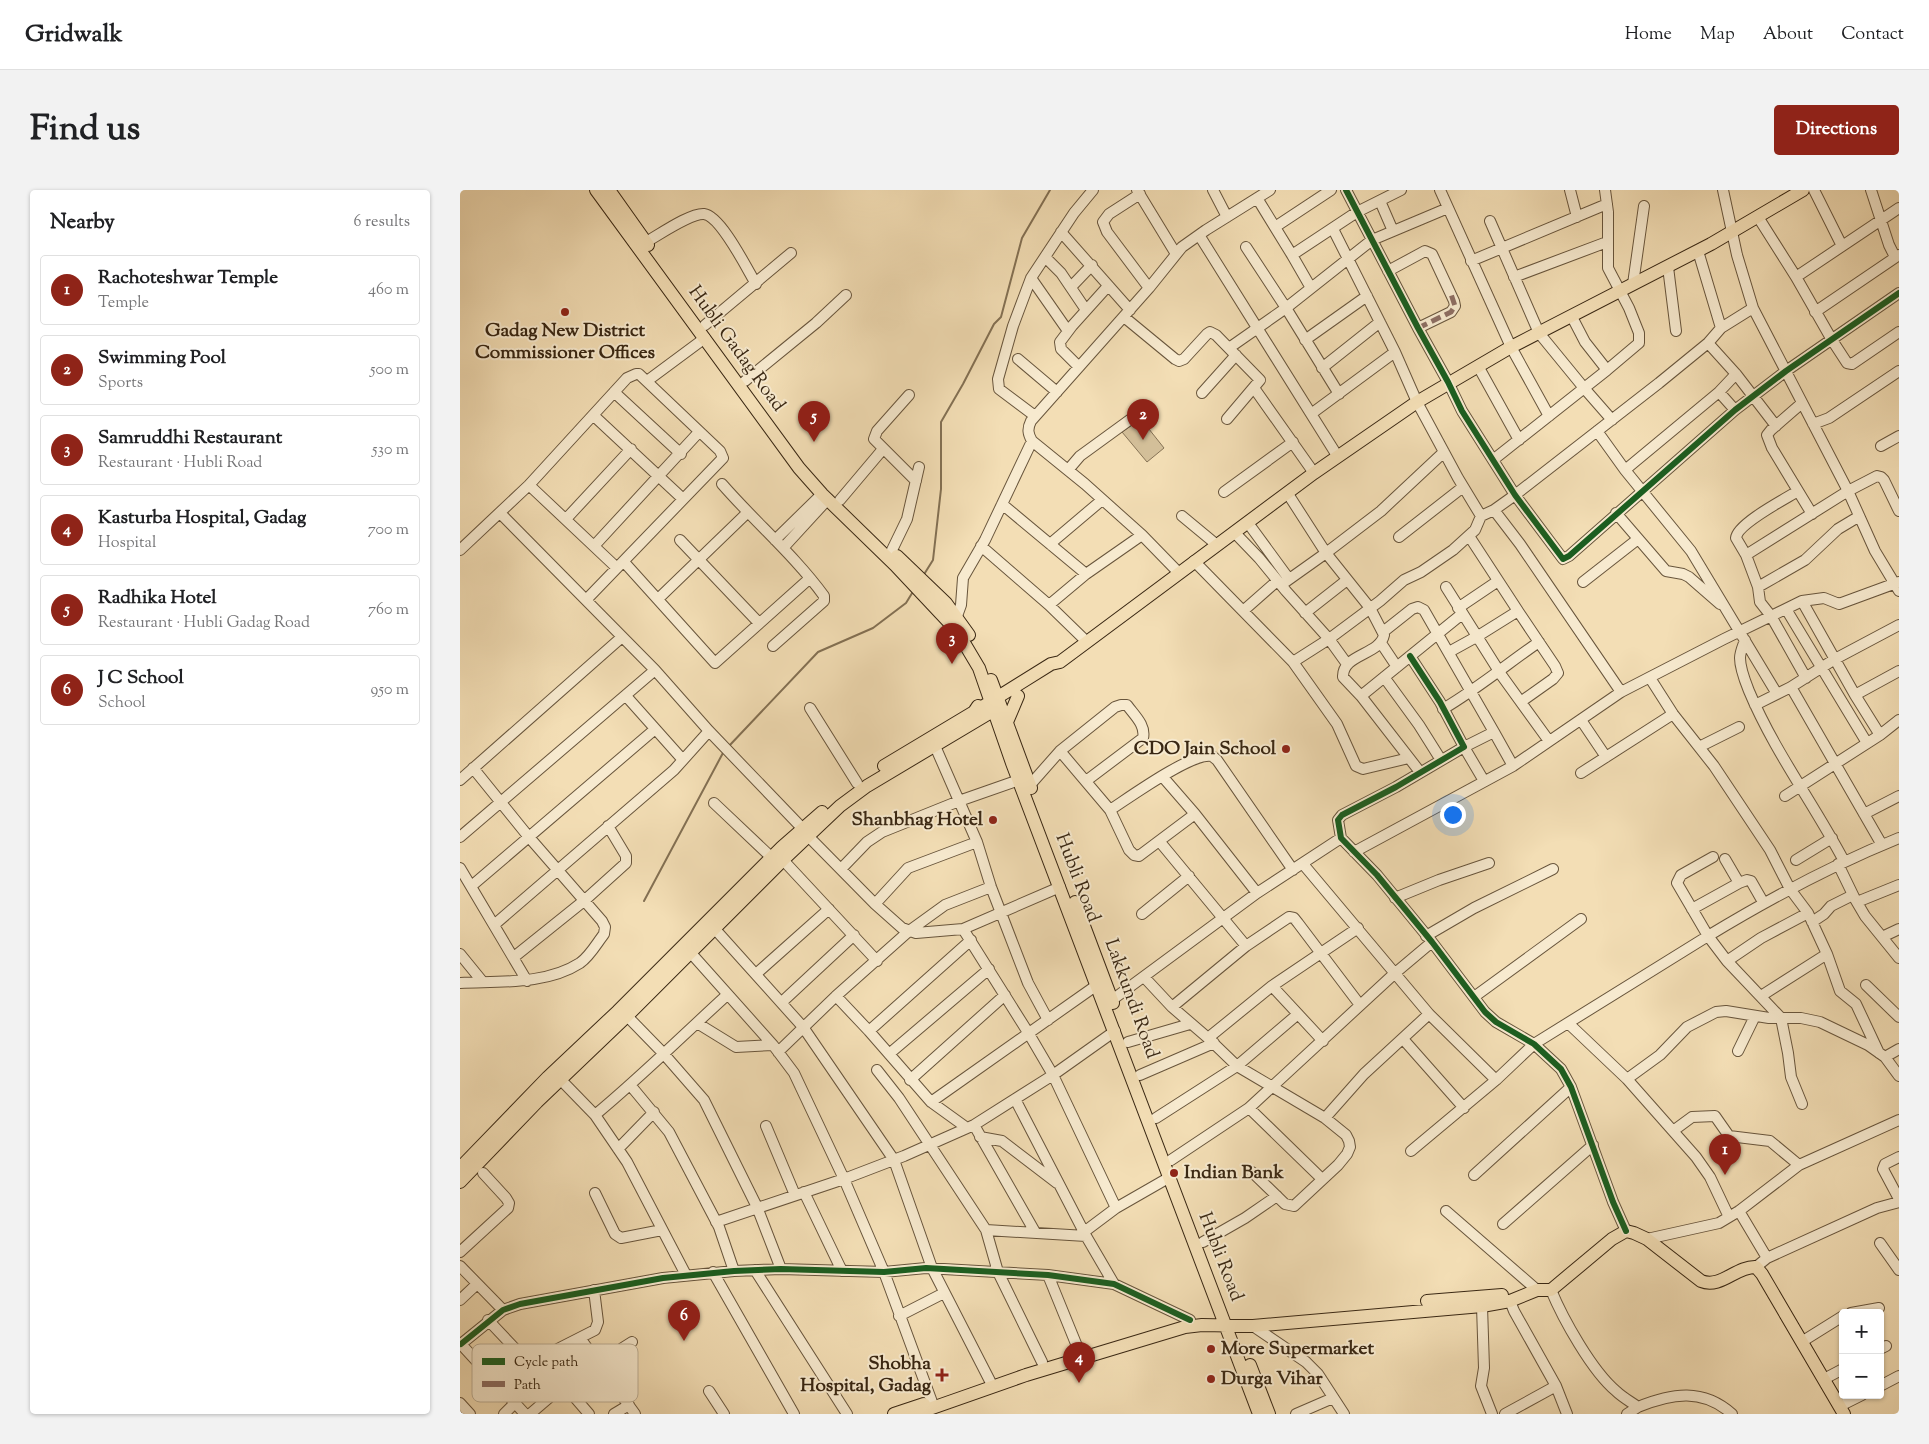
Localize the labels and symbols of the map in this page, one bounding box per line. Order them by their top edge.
street label: Hubli Gadag Road [681,280,791,418]
marker: Gadag New District Commissioner Offices [559,306,571,318]
place label: Gadag New District Commissioner Offices [475,318,656,367]
pin: 2 [1127,399,1159,440]
pin: 5 [798,401,830,442]
pin: 3 [936,623,968,664]
place label: CDO Jain School [1134,736,1277,763]
marker: CDO Jain School [1280,743,1292,755]
your location [1440,802,1466,828]
place label: Shanbhag Hotel [852,807,984,834]
marker: Shanbhag Hotel [987,814,999,826]
street label: Hubli Road [1048,829,1106,927]
street label: Lakkundi Road [1097,935,1165,1063]
pin: 1 [1709,1134,1741,1175]
place label: Indian Bank [1184,1160,1284,1187]
marker: Indian Bank [1168,1167,1180,1179]
street label: Hubli Road [1191,1208,1249,1306]
pin: 6 [668,1300,700,1341]
place label: More Supermarket [1221,1336,1374,1363]
pin: 4 [1063,1342,1095,1383]
marker: More Supermarket [1205,1343,1217,1355]
legend [472,1344,638,1402]
place label: Shobha Hospital, Gadag [800,1351,932,1400]
text: Cycle path [514,1353,578,1373]
place label: Durga Vihar [1221,1366,1323,1393]
marker: Shobha Hospital, Gadag [935,1368,949,1382]
marker: Durga Vihar [1205,1373,1217,1385]
text: Path [514,1376,541,1396]

